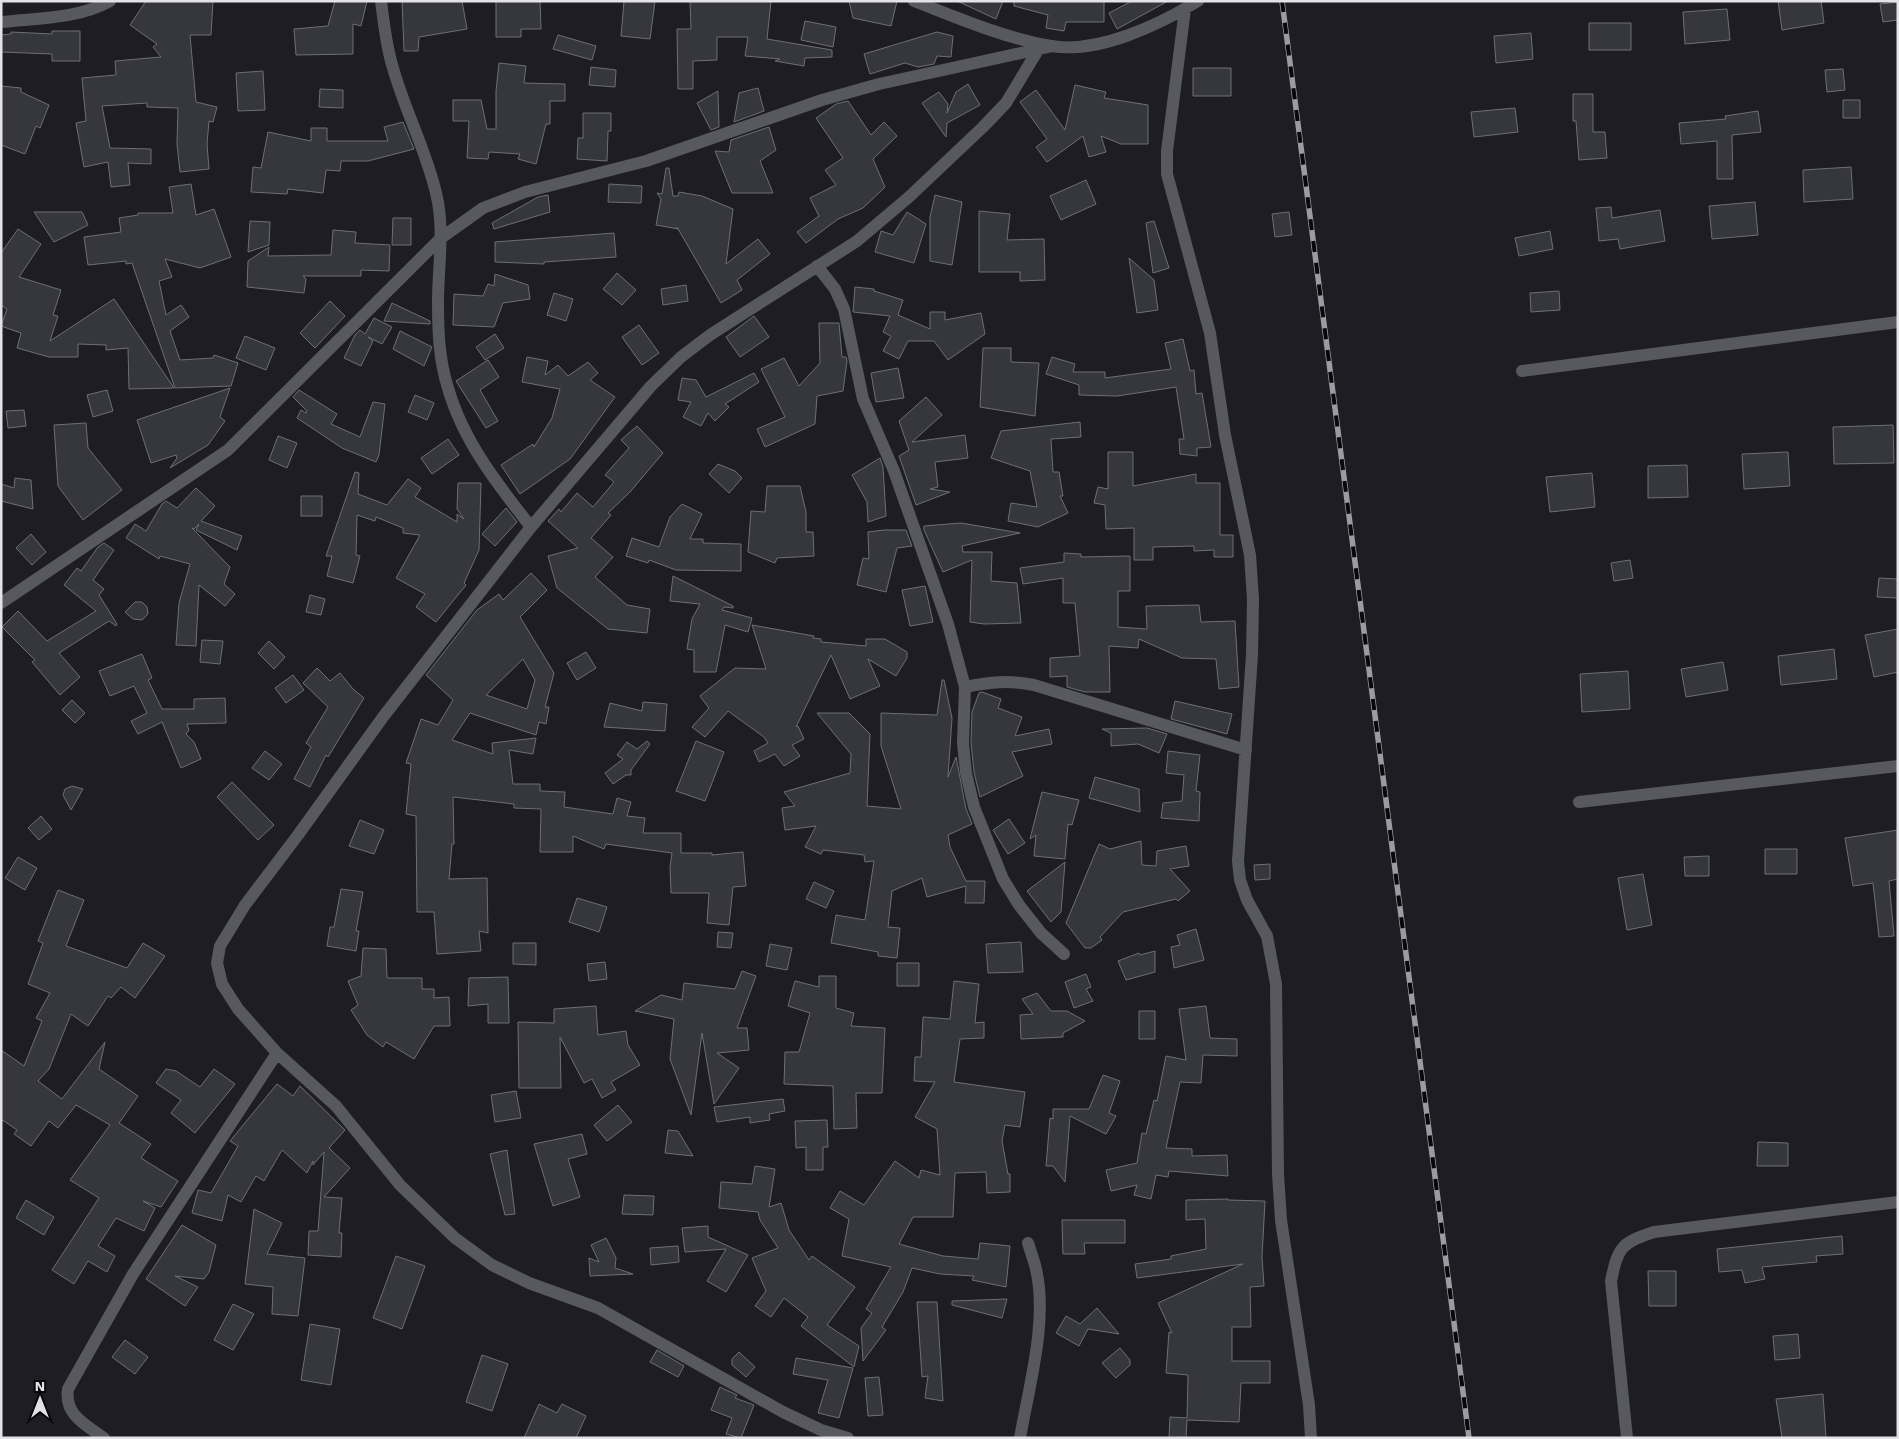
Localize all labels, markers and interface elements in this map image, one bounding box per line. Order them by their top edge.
north arrow [15,1374,65,1424]
text: N [35,1378,45,1394]

